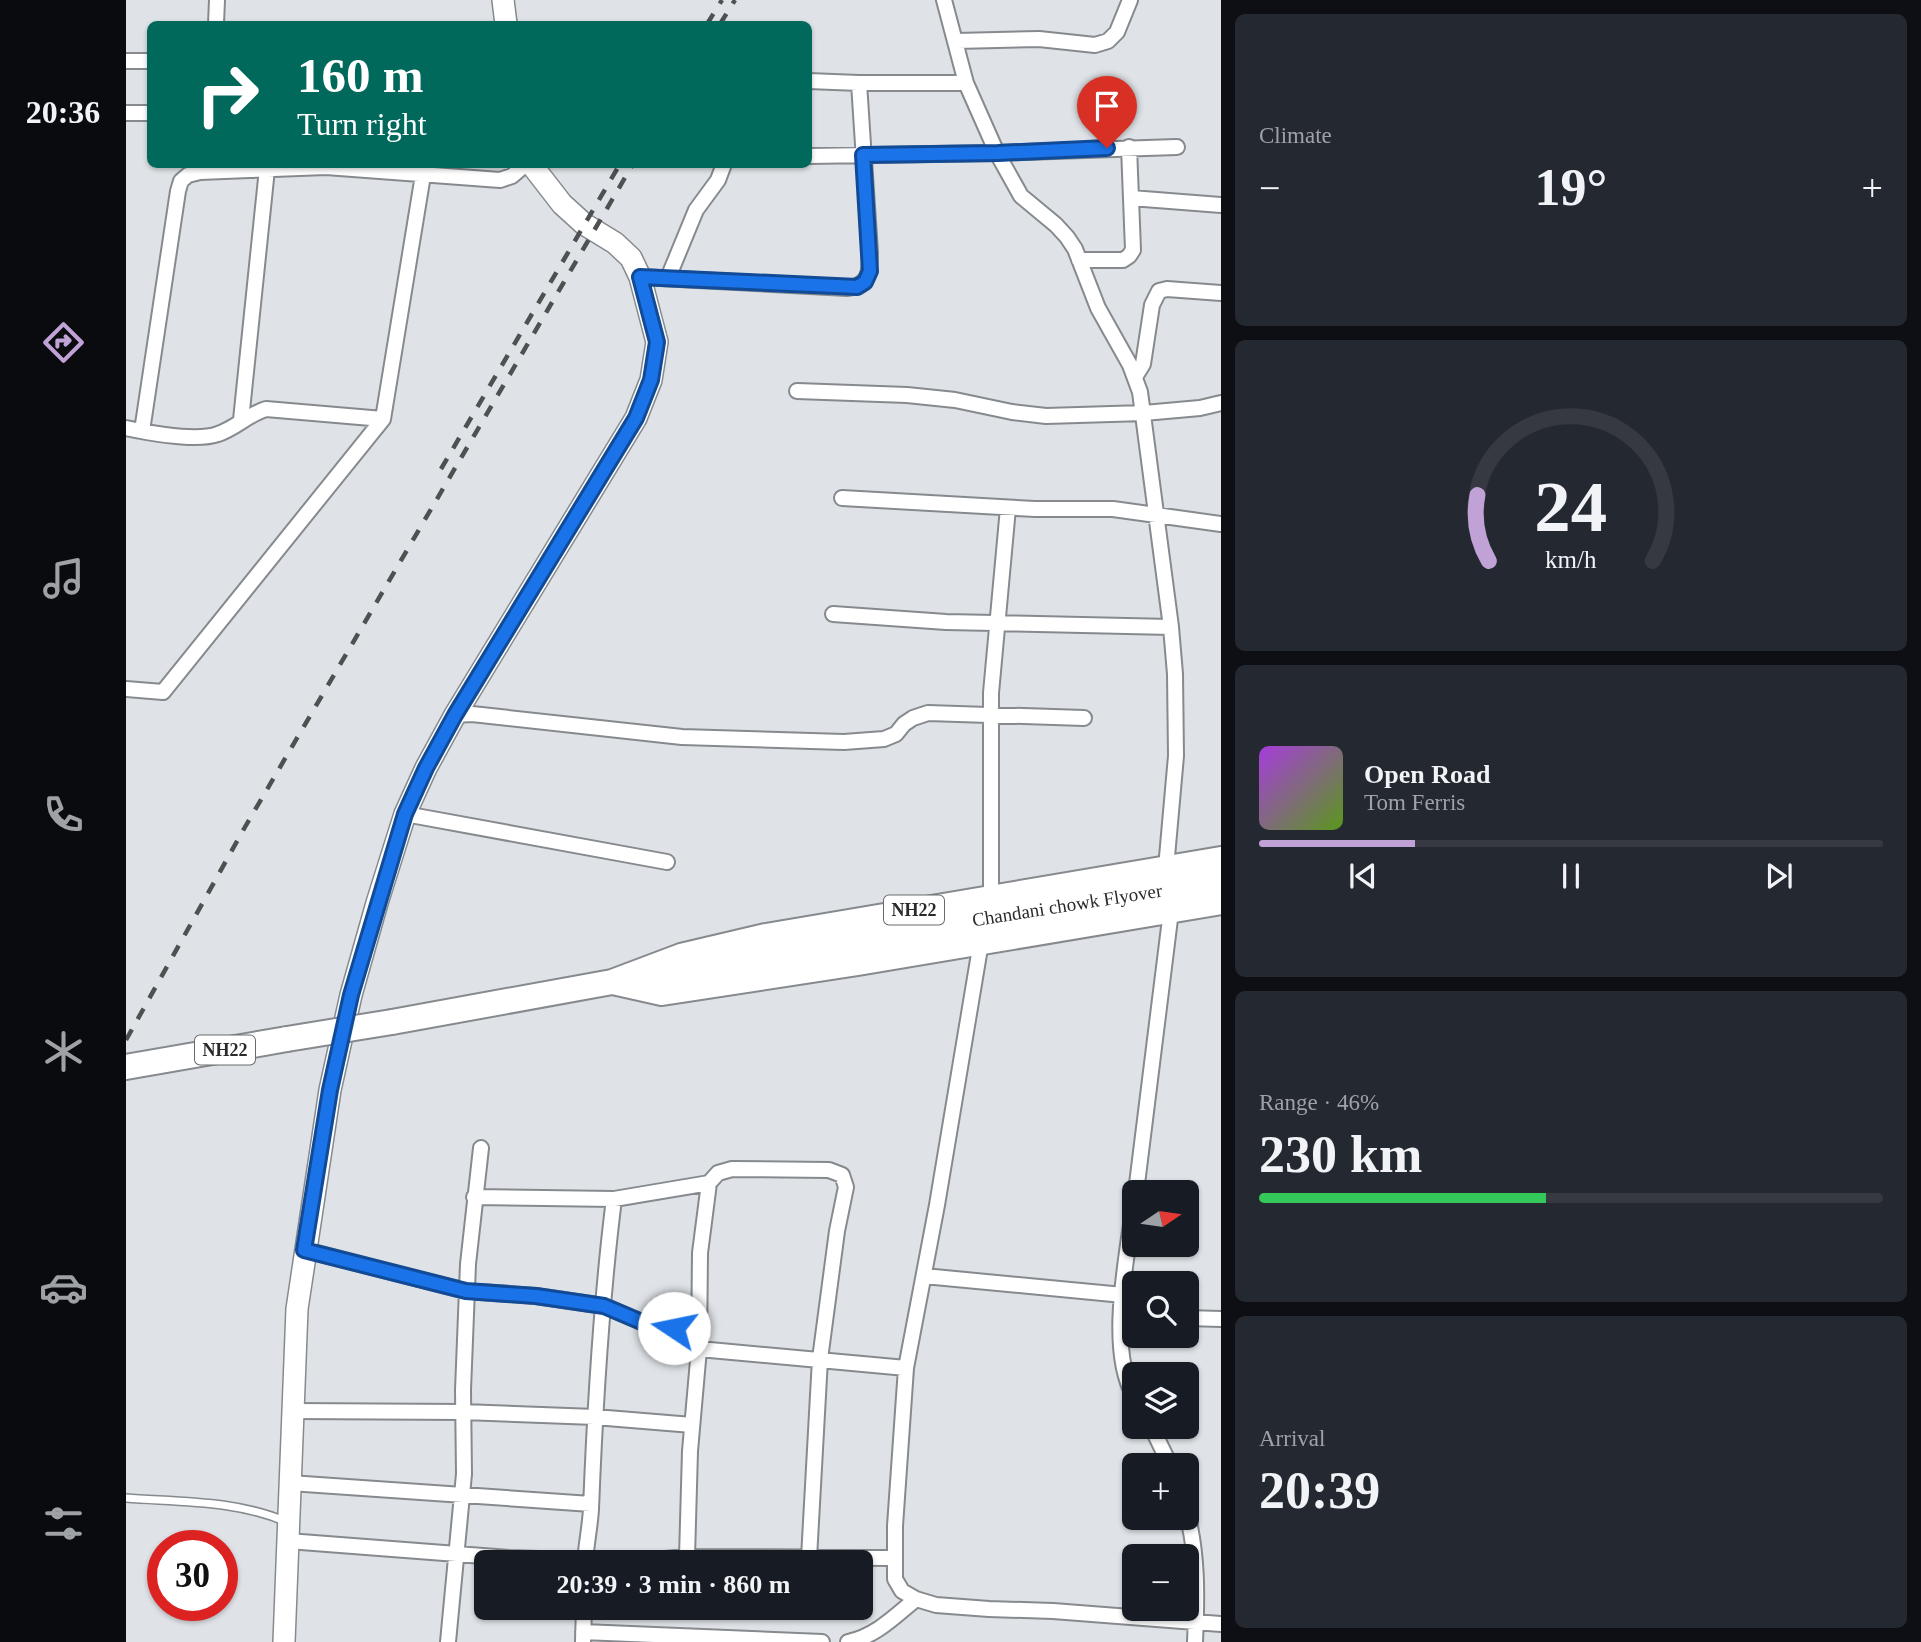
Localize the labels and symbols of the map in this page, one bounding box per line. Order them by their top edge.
pin [1077,76,1137,148]
street label: Chandani chowk Flyover [971,880,1164,930]
road number: NH22 [884,896,944,925]
road number: NH22 [195,1036,255,1064]
north arrow [1122,1180,1199,1256]
position arrow [637,1291,711,1365]
speed limit sign: 30 [147,1530,238,1621]

